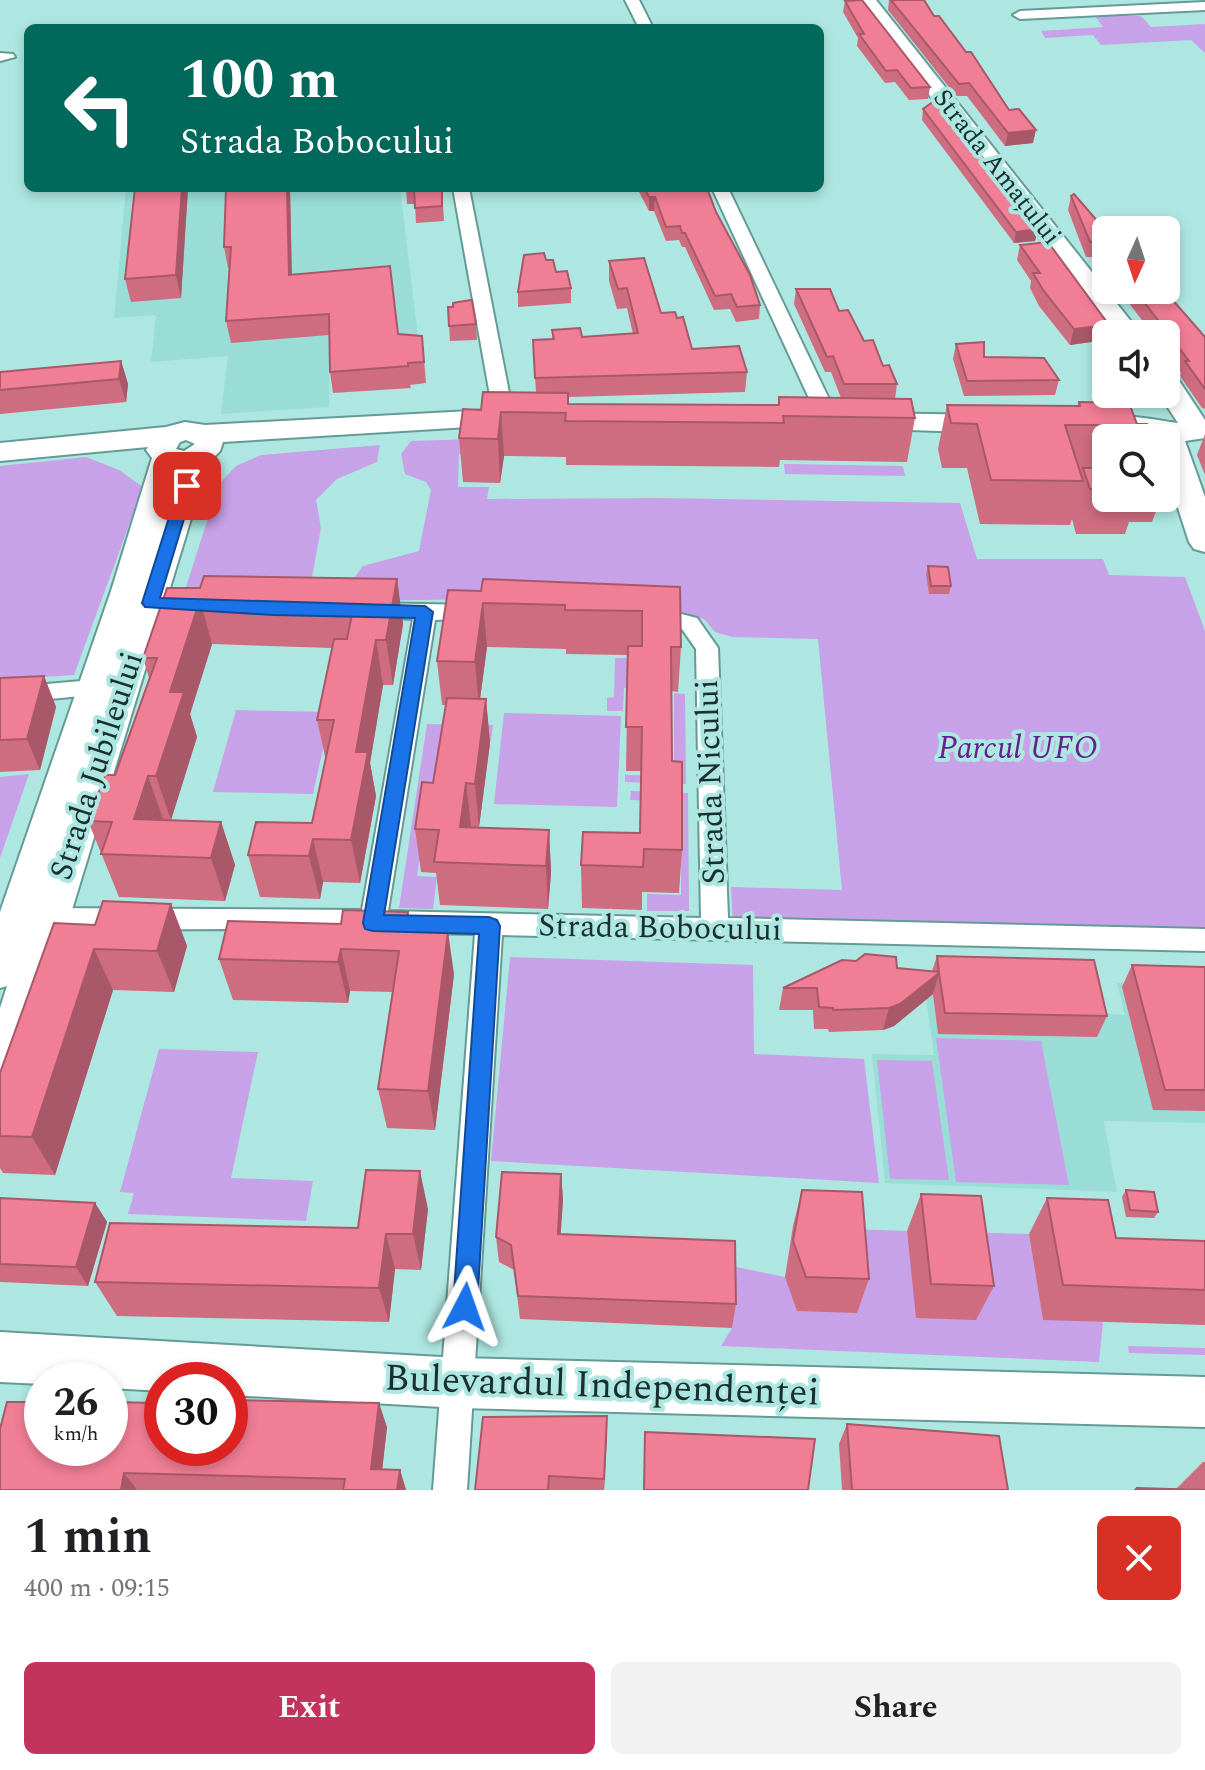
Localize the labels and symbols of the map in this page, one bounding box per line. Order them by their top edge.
street label: Strada Amațului [923,80,1071,254]
north arrow [1092,216,1180,304]
pin [153,452,221,520]
street label: Strada Jubileului [37,646,157,886]
street label: Strada Nicului [683,678,739,886]
park label: Parcul UFO [938,724,1098,773]
street label: Strada Bobocului [538,901,782,955]
position arrow [423,1265,507,1349]
street label: Bulevardul Independenței [383,1349,821,1423]
speed limit sign: 30 [144,1362,248,1466]

